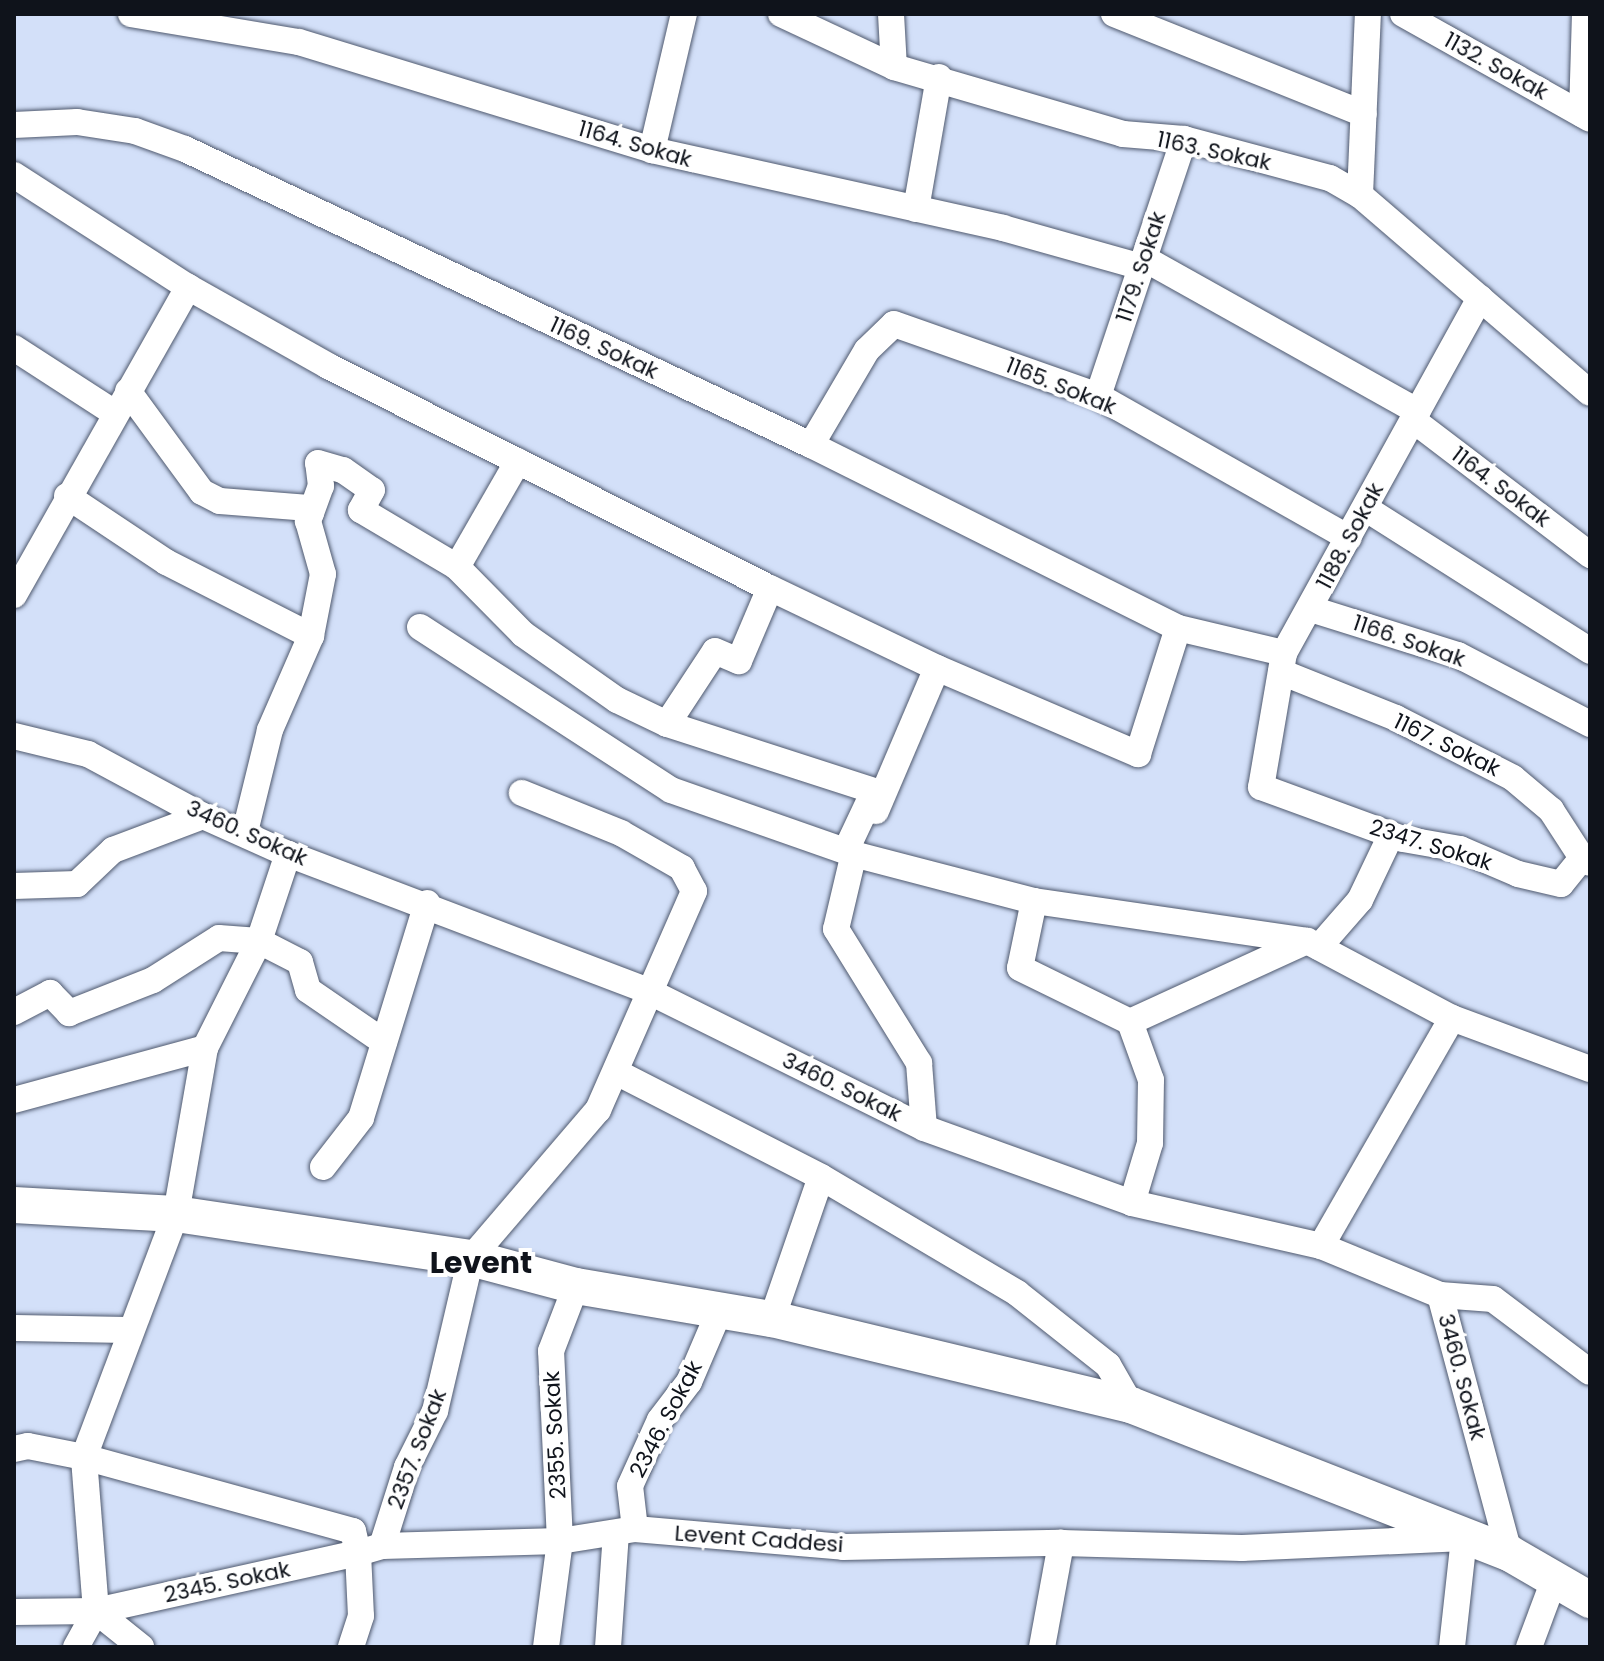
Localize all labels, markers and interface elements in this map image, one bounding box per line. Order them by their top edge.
street label: 1132. Sokak [1439,27,1553,105]
street label: 1164. Sokak [575,115,695,173]
street label: 1163. Sokak [1155,126,1273,176]
street label: 1179. Sokak [1111,208,1171,326]
street label: 1169. Sokak [545,311,663,385]
street label: 1165. Sokak [1002,352,1120,420]
street label: 1164. Sokak [1446,441,1556,533]
street label: 1188. Sokak [1311,478,1389,594]
street label: 1166. Sokak [1349,609,1469,673]
street label: 1167. Sokak [1389,708,1505,782]
street label: 3460. Sokak [182,795,312,871]
street label: 2347. Sokak [1367,814,1495,876]
street label: 3460. Sokak [778,1047,906,1127]
district label: Levent [430,1245,532,1281]
street label: 3460. Sokak [1432,1311,1492,1443]
street label: 2346. Sokak [624,1356,708,1482]
street label: 2355. Sokak [538,1370,572,1500]
street label: 2357. Sokak [382,1385,452,1513]
street label: Levent Caddesi [674,1520,844,1558]
street label: 2345. Sokak [162,1556,292,1608]

